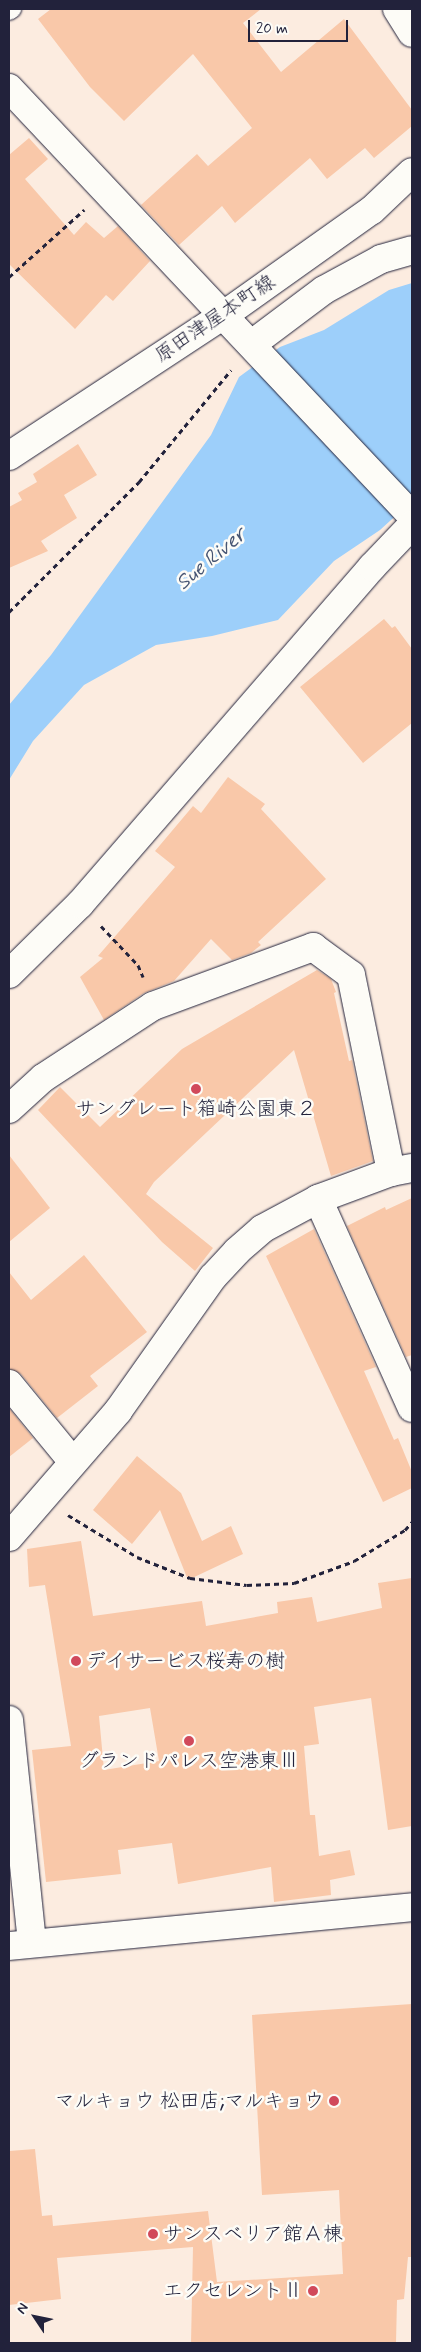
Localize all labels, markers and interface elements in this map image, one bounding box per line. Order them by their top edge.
scale bar [251,10,351,42]
text: 20 m [256,19,288,39]
street label: 原田津屋本町線 [150,270,280,368]
water label: Sue River [171,523,251,595]
marker: サングレート箱崎公園東２ [190,1083,202,1095]
place label: サングレート箱崎公園東２ [76,1097,316,1121]
place label: デイサービス桜寿の樹 [86,1649,286,1673]
marker: デイサービス桜寿の樹 [70,1655,82,1667]
marker: グランドパレス空港東Ⅲ [183,1735,195,1747]
place label: グランドパレス空港東Ⅲ [79,1749,299,1773]
place label: マルキョウ 松田店;マルキョウ [54,2089,324,2113]
marker: マルキョウ 松田店;マルキョウ [328,2095,340,2107]
place label: サンスベリア館Ａ棟 [163,2222,343,2246]
marker: サンスベリア館Ａ棟 [147,2228,159,2240]
place label: エクセレントⅡ [163,2279,303,2303]
marker: エクセレントⅡ [307,2285,319,2297]
north arrow [10,2292,60,2342]
text: N [12,2300,33,2318]

